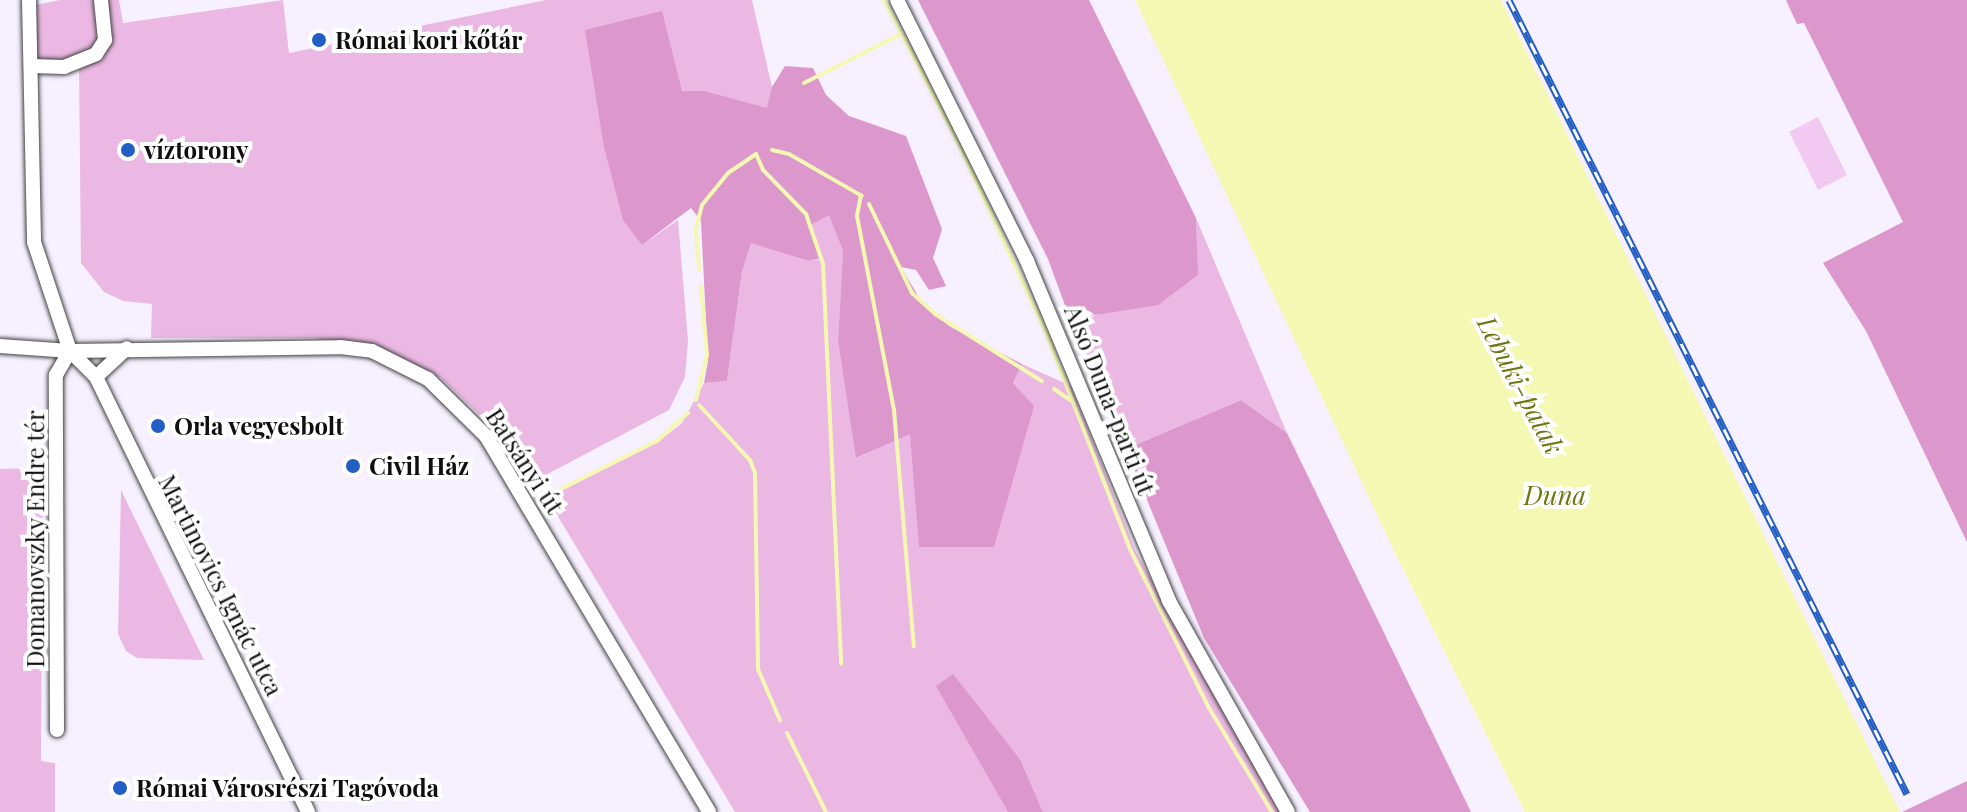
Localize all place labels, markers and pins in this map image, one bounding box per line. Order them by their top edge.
place label: Római kori kőtár [335,26,523,54]
marker: Római kori kőtár [310,31,328,49]
place label: víztorony [144,136,248,164]
marker: víztorony [119,141,137,159]
place label: Orla vegyesbolt [174,412,345,440]
marker: Orla vegyesbolt [149,417,167,435]
place label: Civil Ház [369,452,469,480]
marker: Civil Ház [344,457,362,475]
place label: Római Városrészi Tagóvoda [136,774,440,802]
marker: Római Városrészi Tagóvoda [111,779,129,797]

